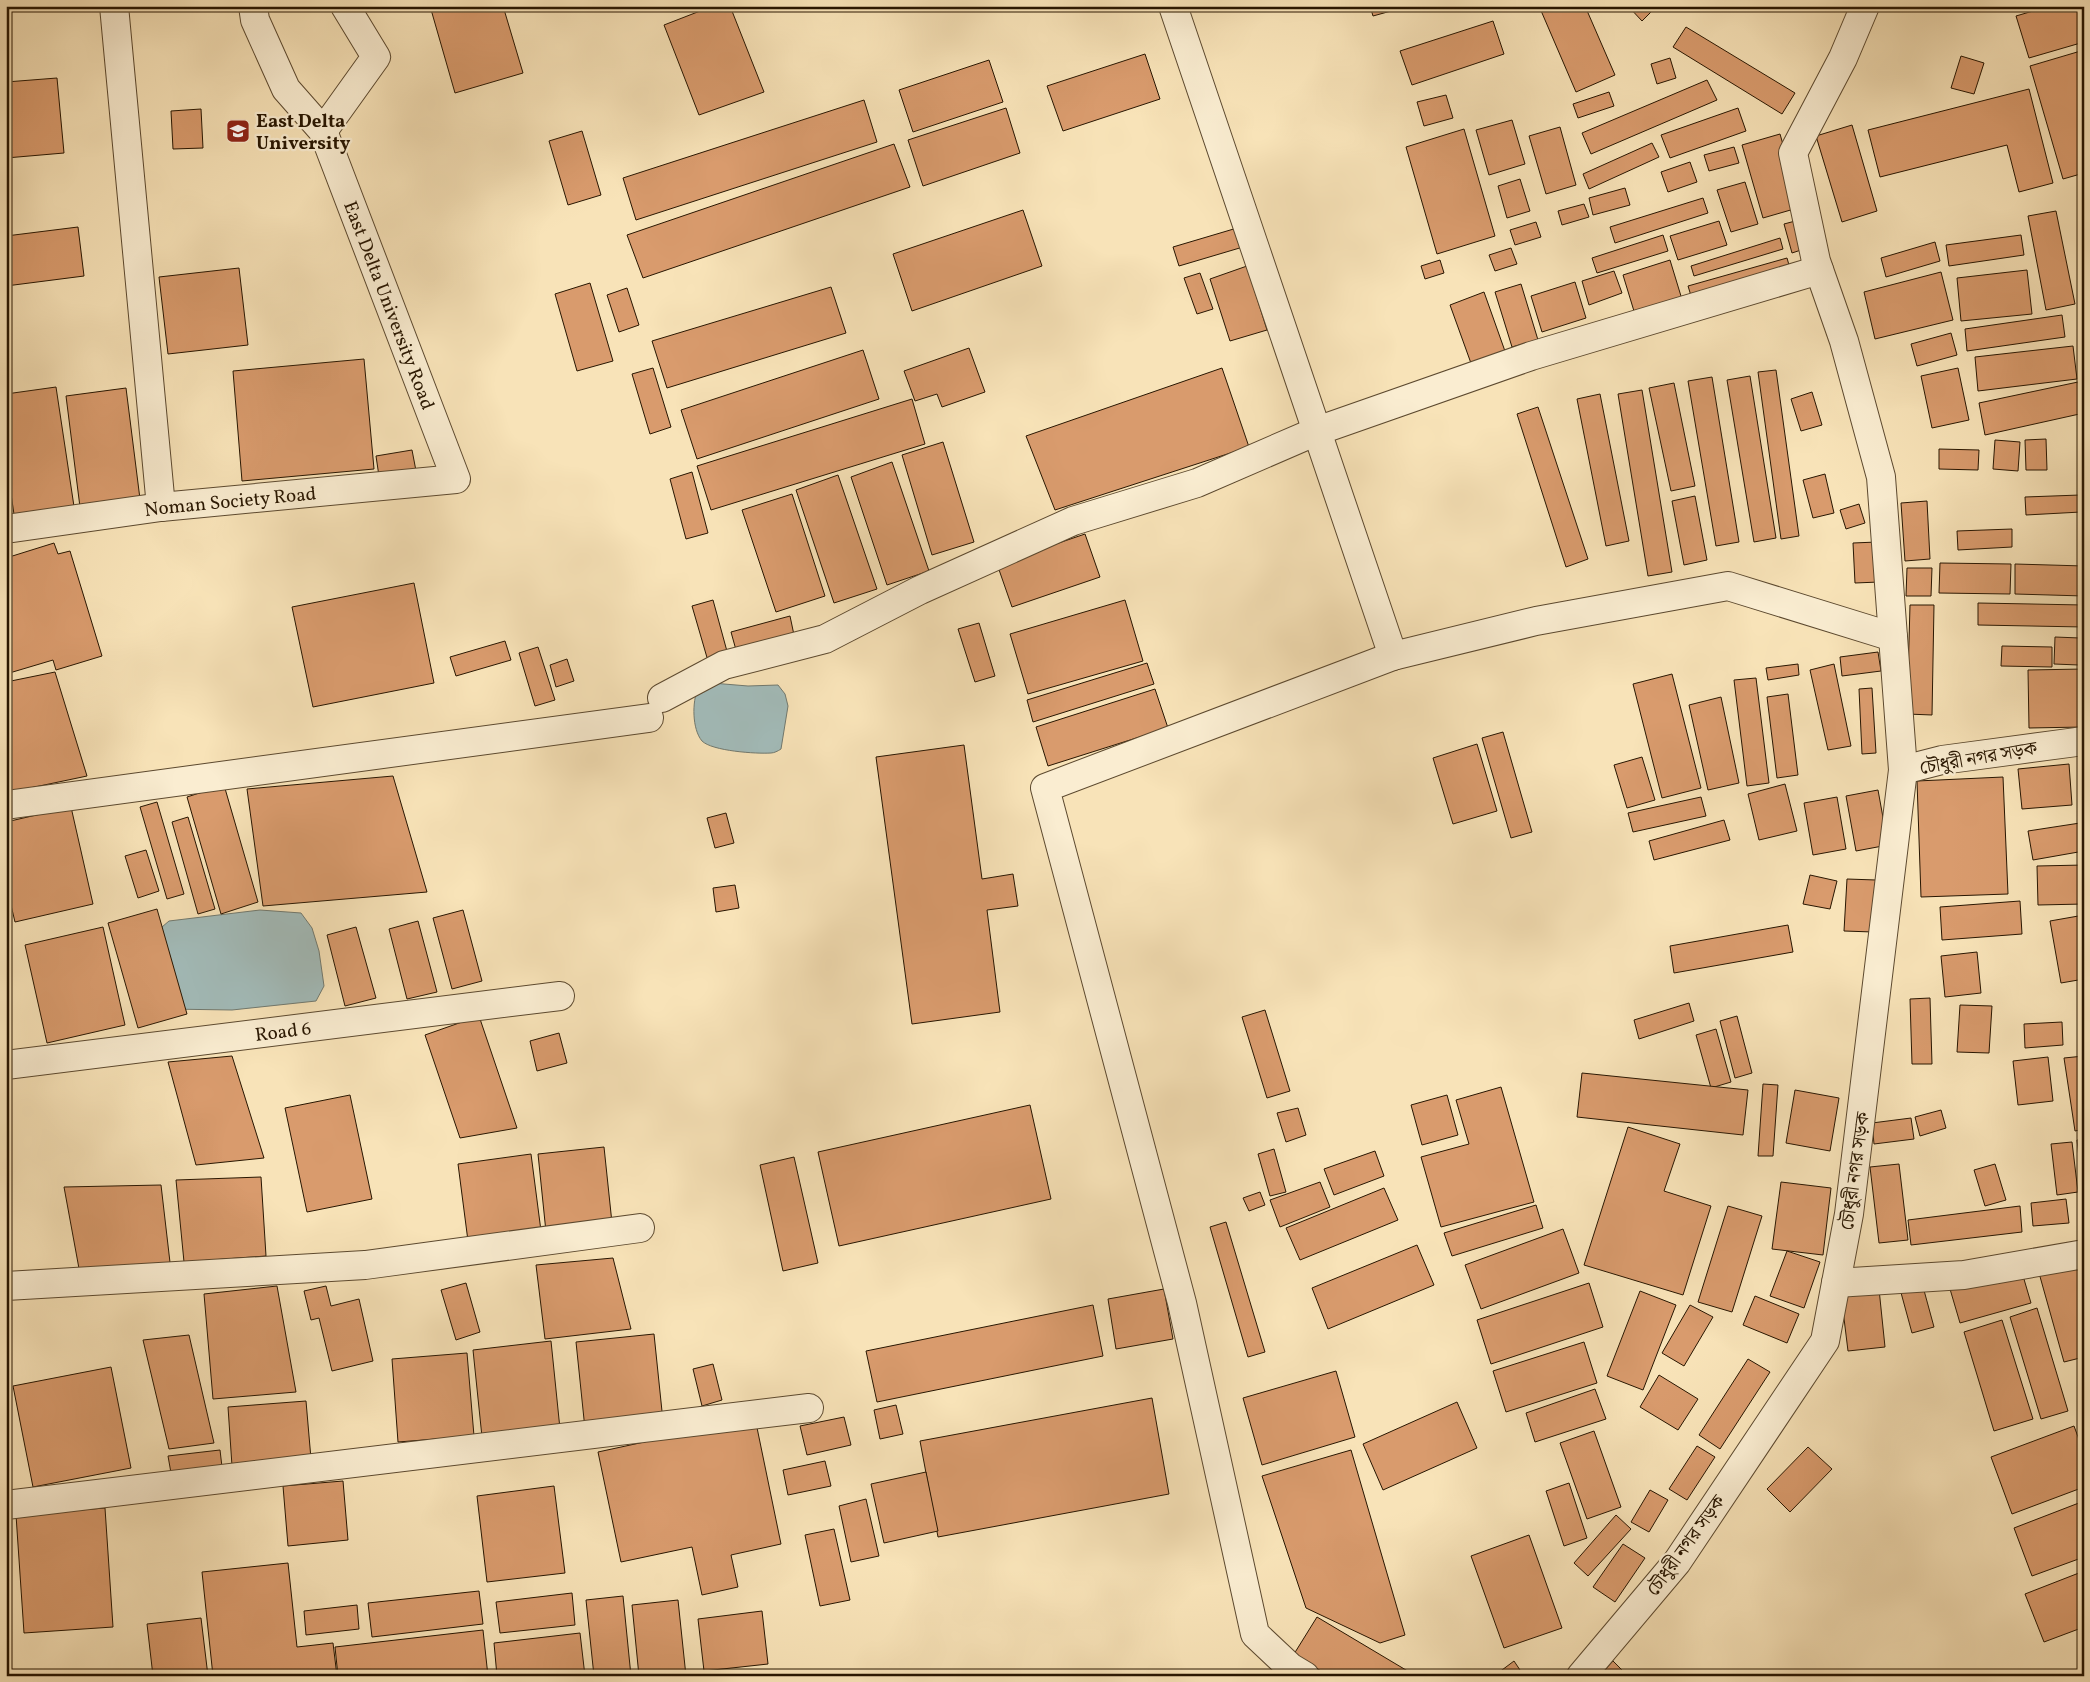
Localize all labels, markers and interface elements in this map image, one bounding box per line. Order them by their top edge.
place label: East Delta University [256,109,351,157]
school or university icon: East Delta University [225,118,251,144]
street label: East Delta University Road [336,198,440,414]
street label: Noman Society Road [143,481,317,524]
street label: চৌধুরী নগর সড়ক [1918,736,2040,782]
street label: Road 6 [254,1016,313,1049]
street label: চৌধুরী নগর সড়ক [1835,1110,1877,1232]
street label: চৌধুরী নগর সড়ক [1641,1490,1732,1602]

